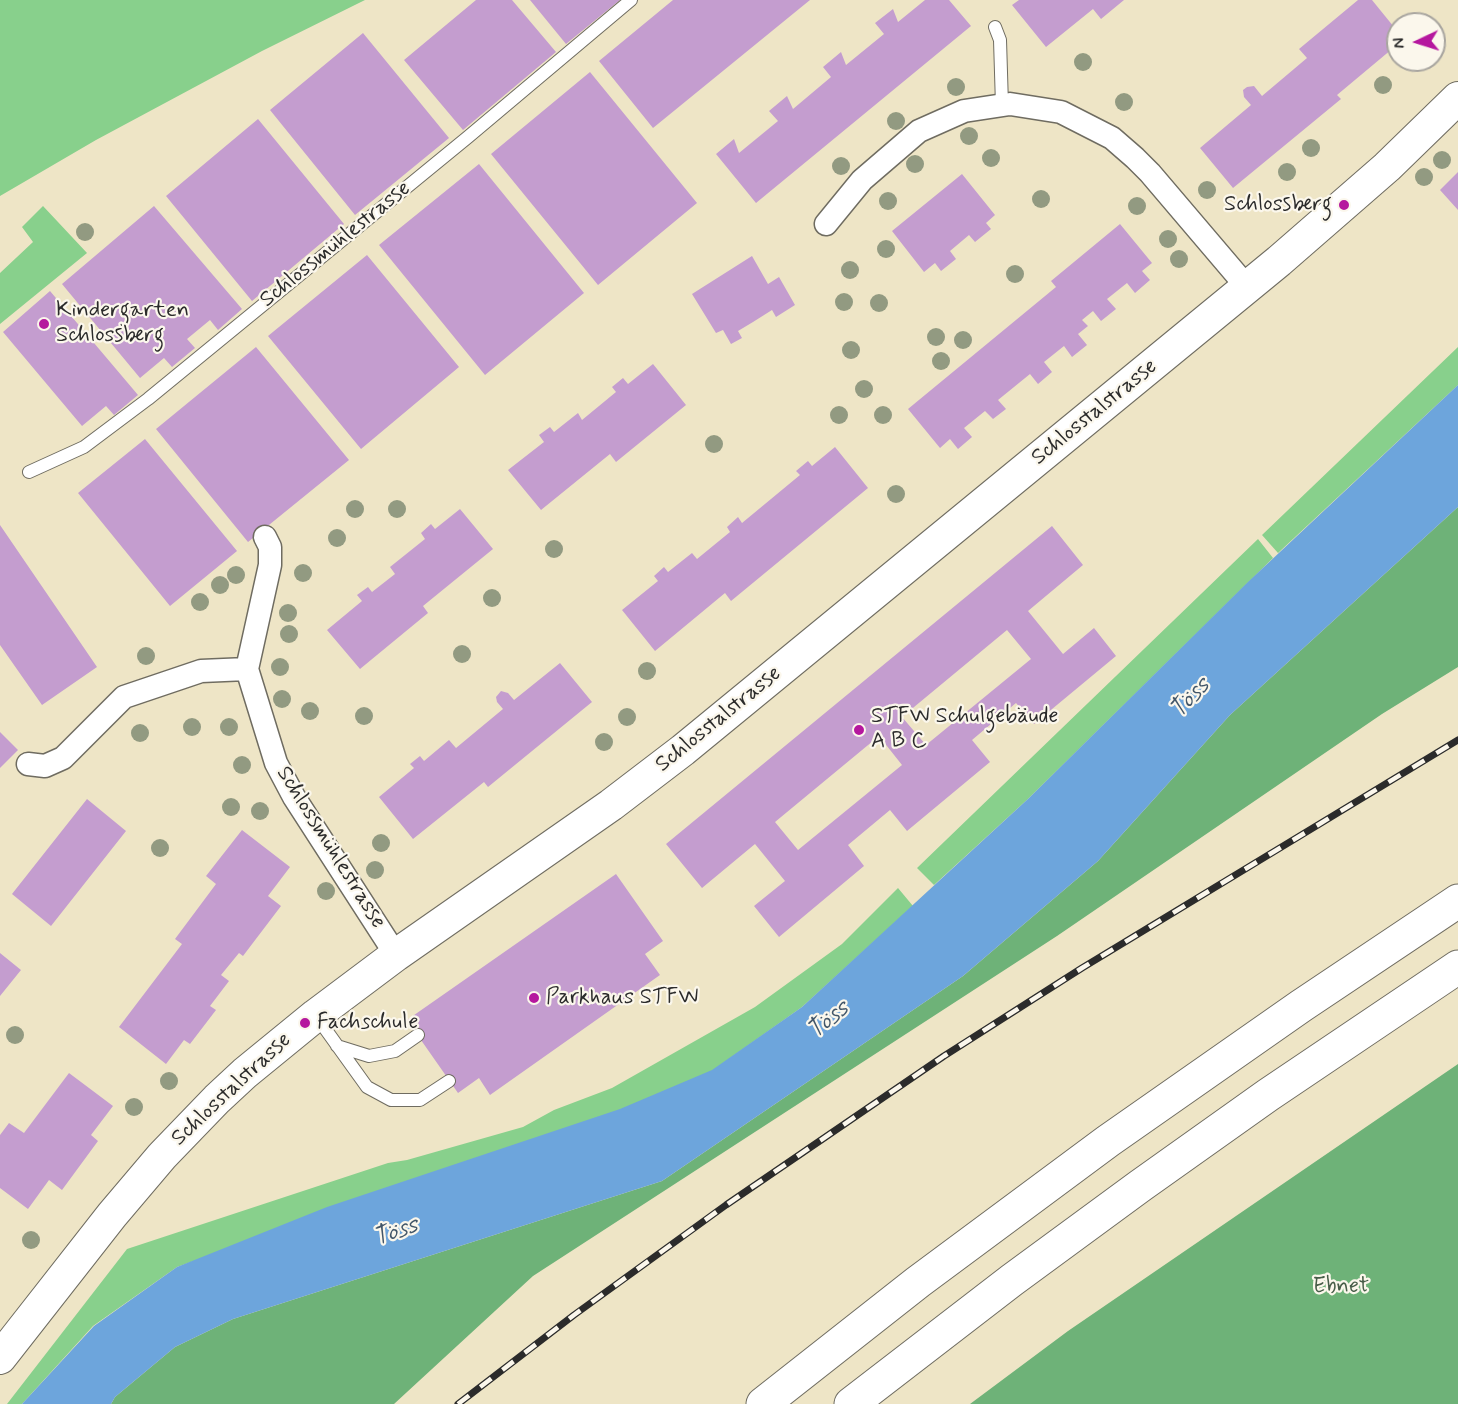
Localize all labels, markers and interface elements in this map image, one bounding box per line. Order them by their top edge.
north arrow [1386,12,1446,72]
text: N [1389,37,1410,49]
street label: Schlossmühlestrasse [255,176,417,314]
place label: Schlossberg [1224,192,1332,218]
marker: Schlossberg [1337,198,1351,212]
place label: Kindergarten Schlossberg [56,298,189,350]
marker: Kindergarten Schlossberg [37,317,51,331]
street label: Schlosstalstrasse [1027,354,1163,472]
street label: Schlosstalstrasse [651,661,787,779]
water label: Töss [1165,673,1217,725]
place label: STFW Schulgebäude A B C [871,704,1058,756]
marker: STFW Schulgebäude A B C [852,723,866,737]
street label: Schlossmühlestrasse [269,762,391,934]
place label: Parkhaus STFW [546,985,698,1011]
marker: Parkhaus STFW [527,991,541,1005]
water label: Töss [802,996,856,1046]
place label: Fachschule [317,1010,418,1036]
marker: Fachschule [298,1016,312,1030]
street label: Schlosstalstrasse [167,1028,297,1152]
water label: Töss [370,1212,422,1254]
park label: Ebnet [1313,1274,1369,1300]

